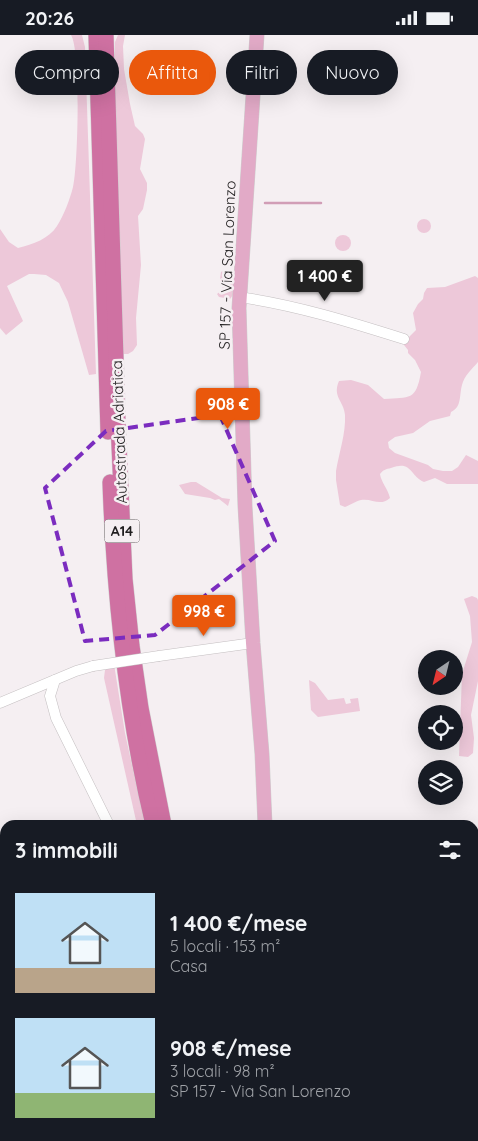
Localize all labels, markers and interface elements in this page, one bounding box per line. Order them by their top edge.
text: 20:26 [25,6,74,30]
chip: Compra [15,50,119,95]
chip: Affitta [129,50,216,95]
chip: Filtri [226,50,297,95]
chip: Nuovo [307,50,398,95]
street label: SP 157 - Via San Lorenzo [215,180,239,350]
pin: 1 400 € [279,259,371,302]
text: 1 400 € [298,266,352,286]
street label: Autostrada Adriatica [107,360,131,504]
pin: 908 € [193,387,263,430]
text: 908 € [207,394,249,414]
road number: A14 [104,519,140,543]
pin: 998 € [169,595,239,637]
text: 998 € [183,601,225,621]
north arrow [418,650,462,695]
map controls [418,650,463,805]
button: locate [418,705,463,750]
button: layers [418,760,463,805]
icon: filters [436,836,464,864]
text: 3 immobili [15,837,118,863]
text: 1 400 €/mese [170,910,307,936]
icon: home [55,913,115,973]
text: 5 locali · 153 m² [170,936,280,956]
text: Casa [170,956,207,976]
text: 908 €/mese [170,1035,292,1061]
icon: home [55,1038,115,1098]
text: 3 locali · 98 m² [170,1061,274,1081]
text: SP 157 - Via San Lorenzo [170,1081,351,1101]

